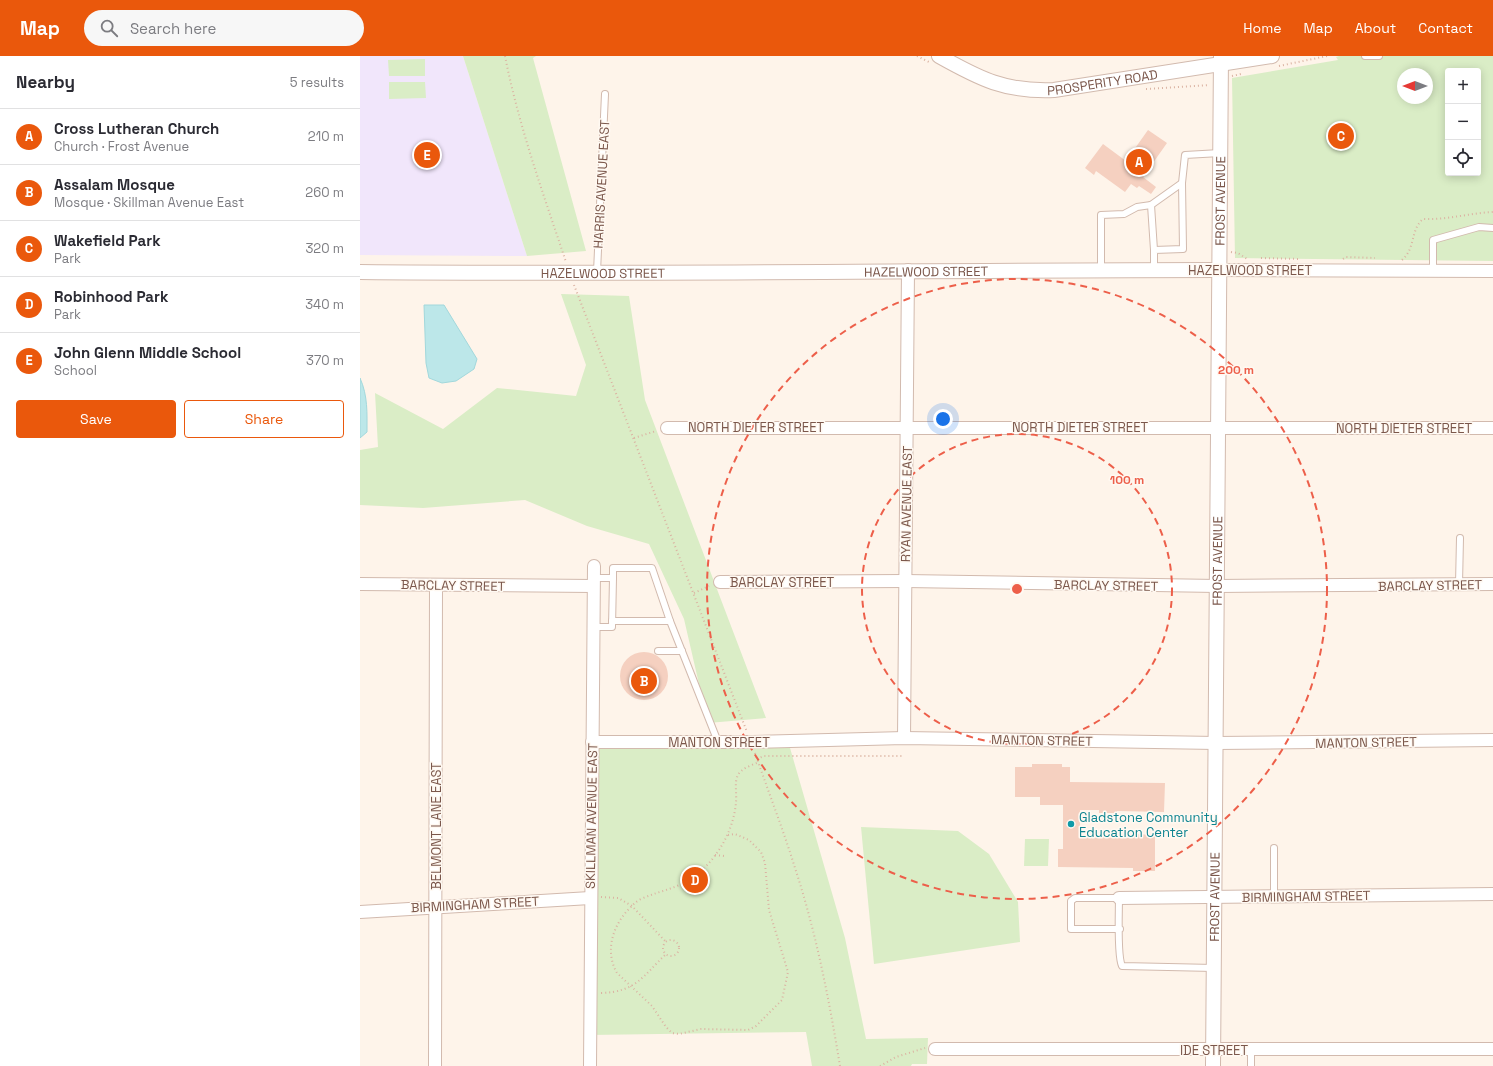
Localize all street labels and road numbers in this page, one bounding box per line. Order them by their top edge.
street label: PROSPERITY ROAD [1047,66,1159,99]
street label: HARRIS AVENUE EAST [590,119,613,249]
street label: FROST AVENUE [1211,156,1229,246]
street label: HAZELWOOD STREET [1188,262,1312,279]
street label: HAZELWOOD STREET [864,263,989,281]
street label: HAZELWOOD STREET [541,265,665,282]
street label: NORTH DIETER STREET [688,419,824,436]
street label: NORTH DIETER STREET [1012,419,1148,436]
street label: NORTH DIETER STREET [1336,420,1472,437]
street label: RYAN AVENUE EAST [897,445,916,562]
street label: FROST AVENUE [1209,516,1226,606]
street label: BARCLAY STREET [730,574,835,591]
street label: BARCLAY STREET [401,576,506,595]
street label: BARCLAY STREET [1054,576,1159,595]
street label: BARCLAY STREET [1378,576,1483,595]
street label: MANTON STREET [991,731,1093,750]
street label: MANTON STREET [1315,733,1417,752]
street label: MANTON STREET [668,734,770,751]
street label: SKILLMAN AVENUE EAST [582,743,601,889]
street label: BELMONT LANE EAST [428,762,445,890]
street label: FROST AVENUE [1206,852,1224,942]
street label: BIRMINGHAM STREET [1242,887,1371,906]
street label: BIRMINGHAM STREET [410,893,540,916]
street label: IDE STREET [1180,1042,1248,1059]

